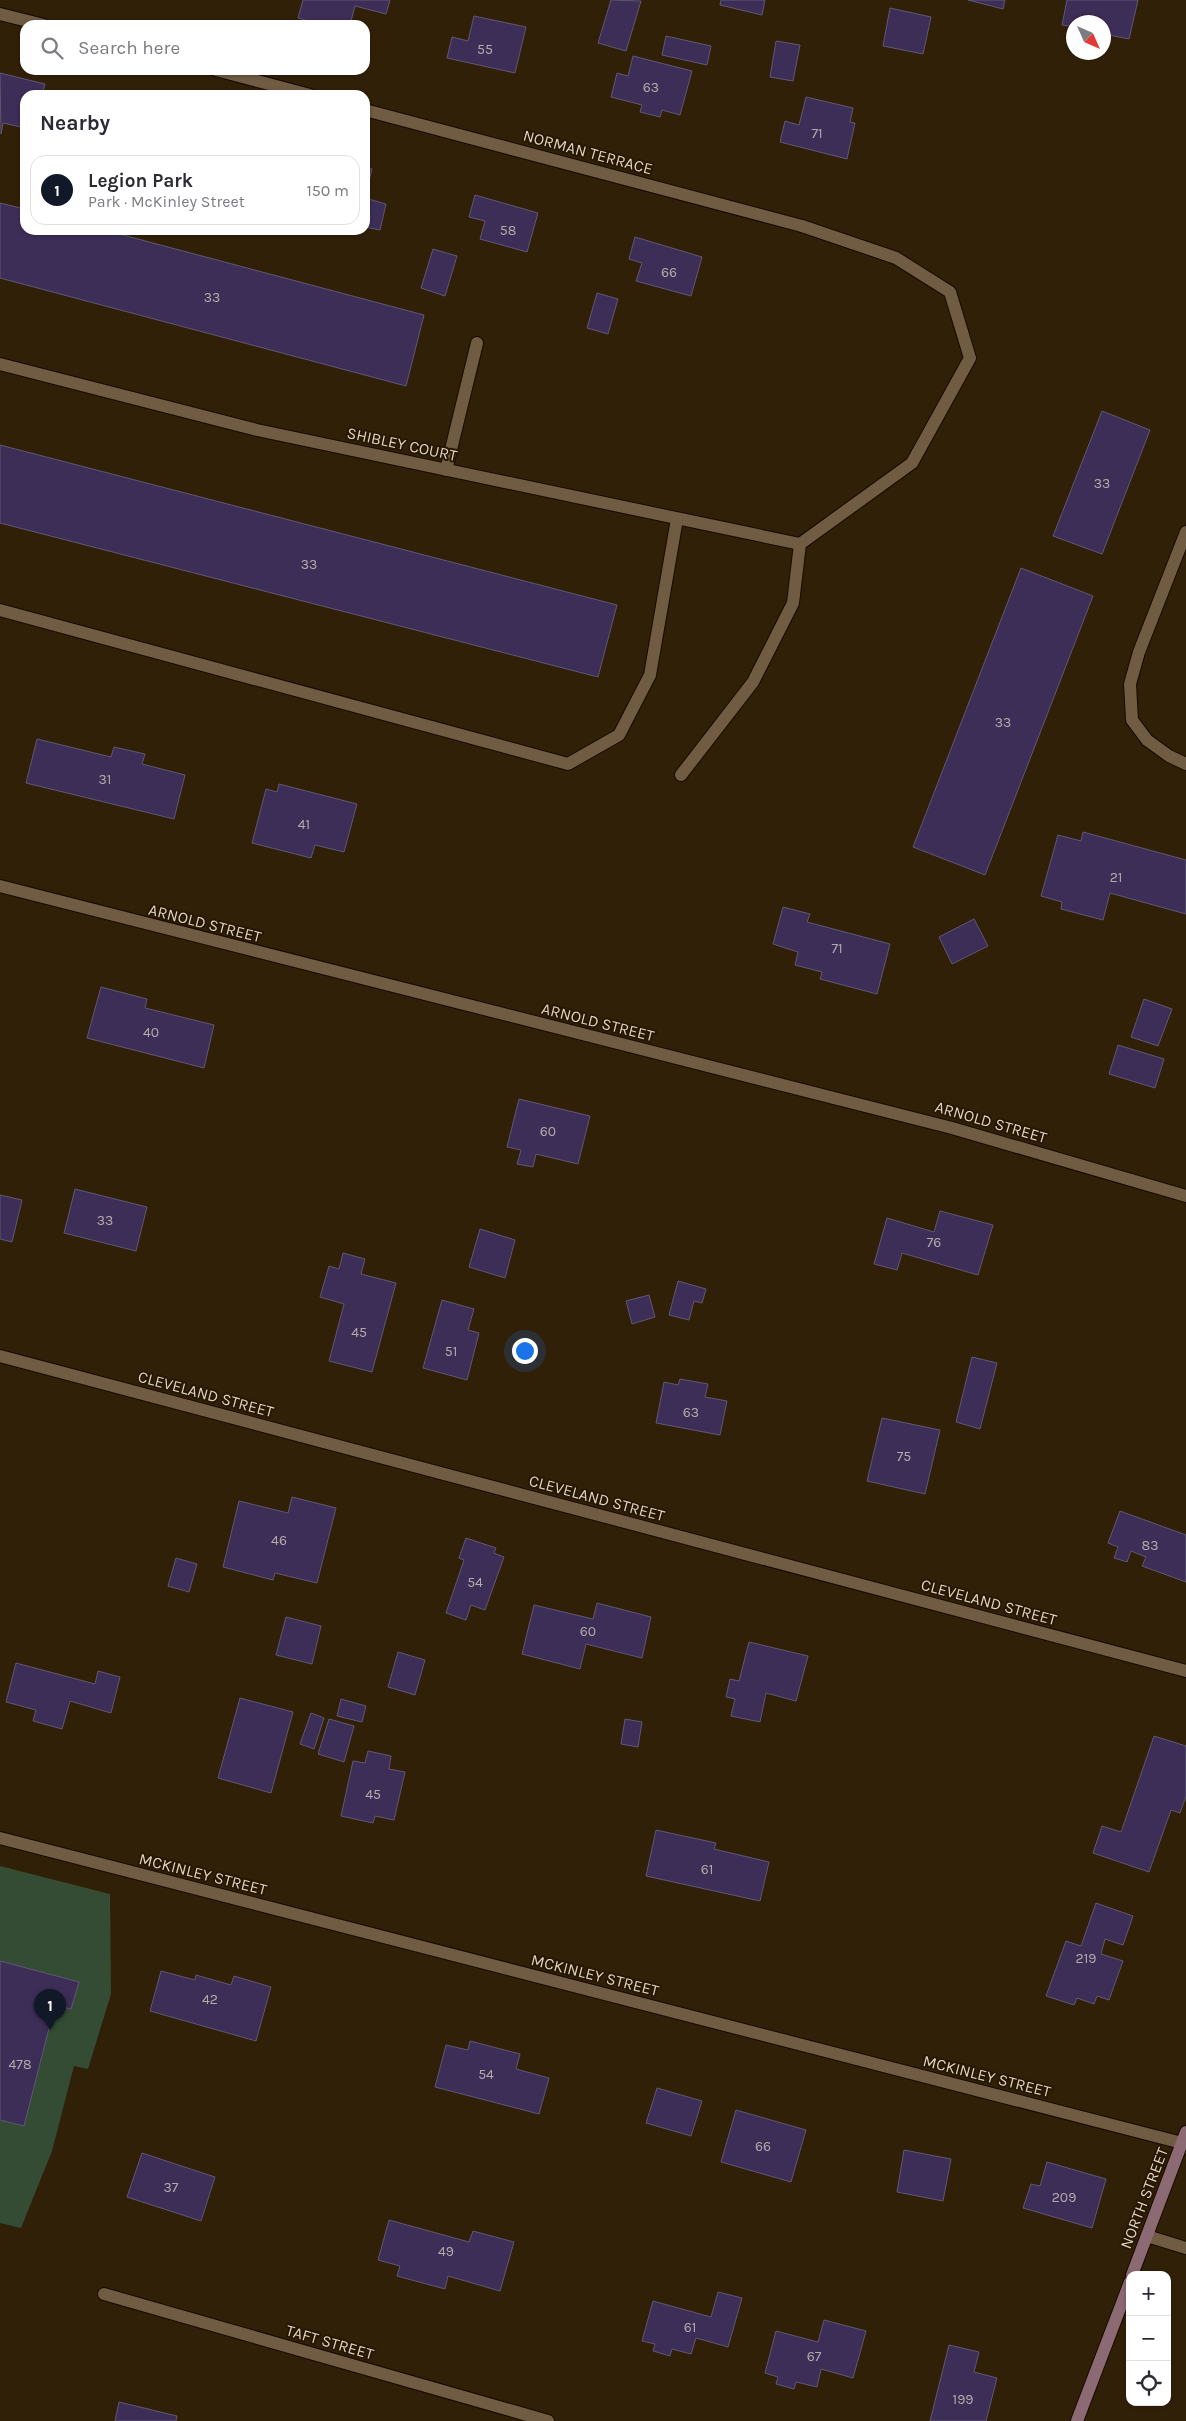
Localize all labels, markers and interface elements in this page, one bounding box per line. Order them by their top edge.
north arrow [1066,15,1111,60]
search box [20,20,370,75]
icon: search [38,34,66,62]
text: Search here [78,37,180,59]
house number: 55 [477,41,493,58]
house number: 63 [643,79,659,96]
text: Nearby [40,111,110,135]
house number: 71 [811,125,823,142]
street label: NORMAN TERRACE [521,126,655,178]
text: Legion Park [88,170,193,192]
text: 1 [54,181,60,200]
text: 150 m [306,181,349,200]
text: Park · McKinley Street [88,192,245,211]
house number: 58 [500,222,516,239]
house number: 66 [661,264,677,281]
house number: 33 [204,289,220,306]
street label: SHIBLEY COURT [345,423,459,465]
house number: 33 [1094,475,1110,492]
house number: 33 [301,556,317,573]
house number: 33 [995,714,1011,731]
house number: 31 [99,771,111,788]
house number: 41 [298,816,310,833]
house number: 21 [1110,869,1122,886]
street label: ARNOLD STREET [147,900,263,946]
house number: 71 [831,940,843,957]
street label: ARNOLD STREET [540,999,656,1045]
house number: 40 [143,1024,159,1041]
street label: ARNOLD STREET [933,1097,1049,1147]
house number: 60 [540,1123,556,1140]
house number: 33 [97,1212,113,1229]
house number: 76 [927,1234,941,1251]
house number: 45 [351,1324,367,1341]
your location [512,1338,538,1364]
house number: 51 [445,1343,457,1360]
street label: CLEVELAND STREET [136,1367,276,1421]
house number: 63 [683,1404,699,1421]
house number: 75 [897,1448,911,1465]
street label: CLEVELAND STREET [527,1471,667,1525]
house number: 46 [271,1532,287,1549]
house number: 83 [1142,1537,1158,1554]
house number: 54 [467,1574,483,1591]
street label: CLEVELAND STREET [919,1575,1059,1629]
house number: 60 [580,1623,596,1640]
house number: 45 [365,1786,381,1803]
street label: MCKINLEY STREET [137,1849,269,1899]
house number: 61 [701,1861,713,1878]
street label: MCKINLEY STREET [529,1950,661,2000]
house number: 219 [1076,1950,1096,1967]
pin: 1 [34,1989,66,2030]
house number: 42 [202,1991,218,2008]
street label: MCKINLEY STREET [921,2051,1053,2101]
house number: 478 [9,2056,32,2073]
house number: 54 [478,2066,494,2083]
house number: 66 [755,2138,771,2155]
street label: NORTH STREET [1116,2145,1172,2251]
house number: 37 [164,2179,179,2196]
house number: 209 [1052,2189,1076,2206]
house number: 49 [438,2243,454,2260]
map controls [1126,2271,1171,2406]
button: + [1126,2271,1171,2316]
button: − [1126,2316,1171,2361]
house number: 61 [684,2319,696,2336]
street label: TAFT STREET [284,2320,376,2364]
house number: 67 [807,2348,822,2365]
button: locate [1126,2361,1171,2406]
house number: 199 [953,2391,973,2408]

